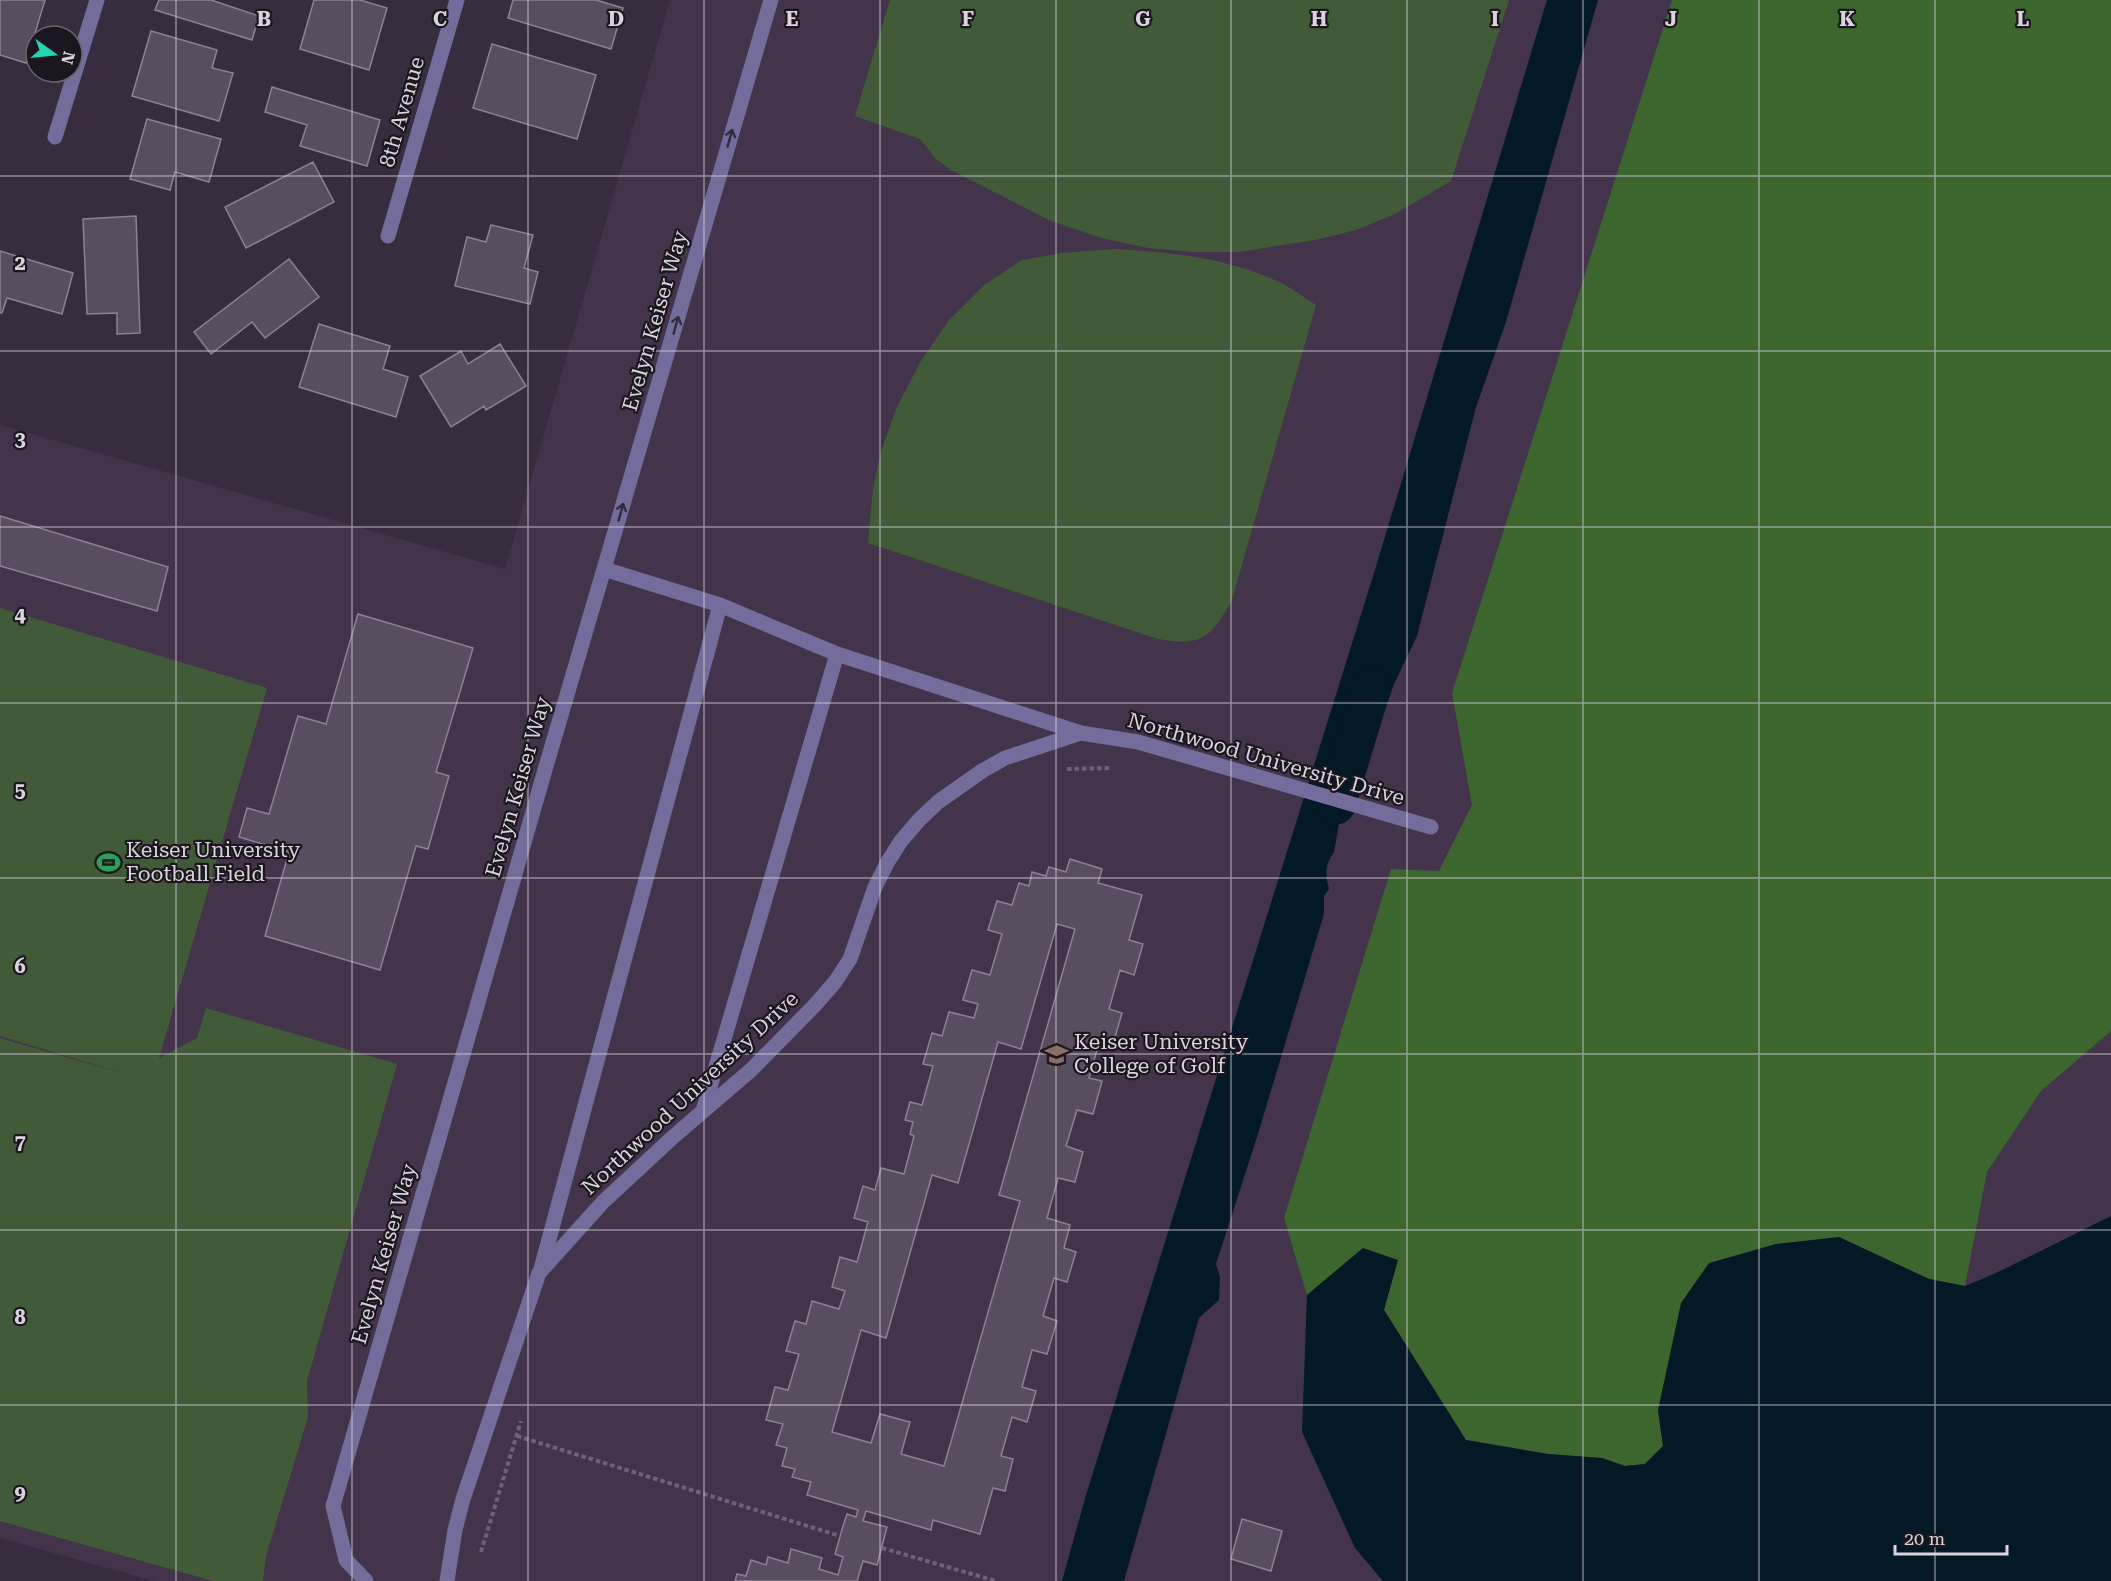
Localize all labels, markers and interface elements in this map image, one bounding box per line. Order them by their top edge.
text: B [257,7,271,31]
text: C [433,7,447,31]
text: D [608,7,624,31]
text: E [786,7,799,31]
text: F [962,7,974,31]
text: G [1135,7,1151,31]
text: H [1311,7,1327,31]
text: I [1491,7,1499,31]
text: J [1665,7,1677,31]
text: K [1839,7,1855,31]
text: L [2017,7,2030,31]
north arrow [24,24,84,84]
text: N [57,49,79,66]
street label: 8th Avenue [375,54,429,170]
one-way arrow [725,129,736,148]
street label: Evelyn Keiser Way [618,228,692,414]
text: 2 [14,251,26,275]
one-way arrow [670,316,682,335]
text: 3 [14,427,26,451]
one-way arrow [616,503,627,522]
text: 4 [14,603,26,627]
street label: Evelyn Keiser Way [481,694,555,880]
street label: Northwood University Drive [1125,708,1407,810]
text: 5 [14,778,26,802]
place label: Keiser University Football Field [126,838,301,886]
sports icon: Keiser University Football Field [95,849,121,875]
text: 6 [14,954,26,978]
street label: Northwood University Drive [577,986,803,1200]
place label: Keiser University College of Golf [1074,1030,1249,1078]
school or university icon: Keiser University College of Golf [1043,1041,1069,1067]
text: 7 [14,1130,26,1154]
street label: Evelyn Keiser Way [347,1161,421,1347]
text: 8 [14,1305,26,1329]
text: 9 [14,1481,26,1505]
scale bar [1895,1518,2008,1556]
text: 20 m [1904,1528,1945,1549]

